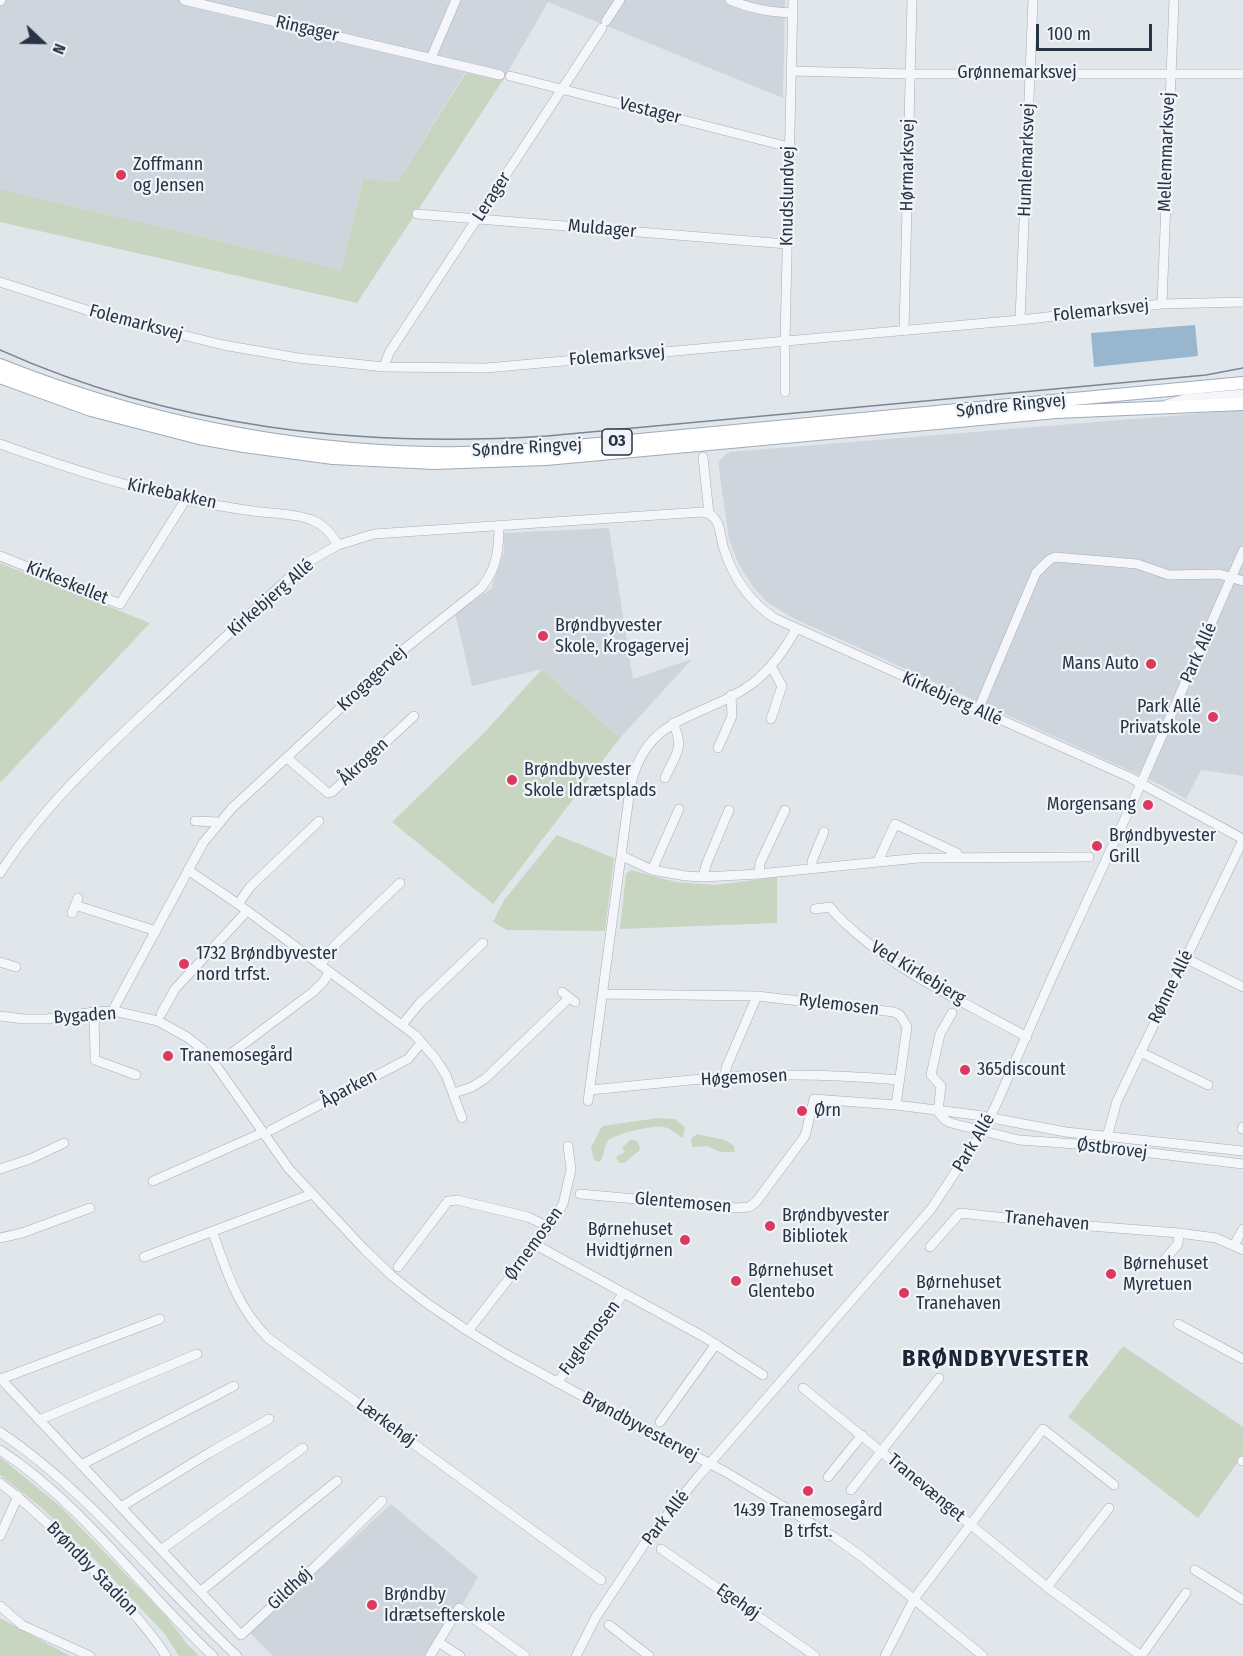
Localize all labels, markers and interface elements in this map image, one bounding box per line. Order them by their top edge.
street label: Ringager [273,11,341,47]
north arrow [12,12,72,72]
scale bar [1039,12,1154,50]
text: 100 m [1047,23,1091,45]
text: N [49,41,70,57]
street label: Grønnemarksvej [957,62,1077,84]
street label: Mellemmarksvej [1154,92,1180,212]
street label: Vestager [617,93,683,129]
street label: Humlemarksvej [1014,103,1040,217]
street label: Hørmarksvej [896,118,920,212]
street label: Knudslundvej [776,146,800,246]
place label: Zoffmann og Jensen [133,154,205,196]
marker: Zoffmann og Jensen [114,168,128,182]
street label: Lerager [468,168,516,226]
street label: Muldager [567,215,637,243]
street label: Folemarksvej [1052,295,1150,327]
street label: Folemarksvej [87,300,185,346]
street label: Folemarksvej [568,341,666,371]
street label: Søndre Ringvej [955,390,1067,422]
road number: O3 [602,429,632,455]
street label: Søndre Ringvej [471,434,583,462]
street label: Kirkebakken [125,474,219,514]
street label: Kirkebjerg Allé [224,555,318,641]
street label: Kirkeskellet [23,557,111,609]
place label: Brøndbyvester Skole, Krogagervej [555,615,689,658]
street label: Park Allé [1176,619,1222,687]
marker: Brøndbyvester Skole, Krogagervej [536,629,550,643]
street label: Krogagervej [333,642,411,716]
place label: Mans Auto [1062,653,1139,675]
marker: Mans Auto [1144,657,1158,671]
street label: Kirkebjerg Allé [899,667,1005,731]
place label: Park Allé Privatskole [1120,696,1201,738]
marker: Park Allé Privatskole [1206,710,1220,724]
street label: Åkrogen [335,734,393,790]
place label: Brøndbyvester Skole Idrætsplads [524,759,656,802]
marker: Brøndbyvester Skole Idrætsplads [505,773,519,787]
place label: Morgensang [1047,794,1136,816]
marker: Morgensang [1141,798,1155,812]
place label: Brøndbyvester Grill [1109,825,1216,868]
marker: Brøndbyvester Grill [1090,839,1104,853]
street label: Ved Kirkebjerg [867,936,969,1010]
place label: 1732 Brøndbyvester nord trfst. [196,943,337,986]
street label: Rønne Allé [1144,947,1198,1027]
marker: 1732 Brøndbyvester nord trfst. [177,957,191,971]
street label: Rylemosen [798,989,880,1021]
street label: Bygaden [53,1003,117,1029]
place label: Tranemosegård [180,1045,293,1067]
marker: Tranemosegård [161,1049,175,1063]
place label: 365discount [977,1059,1066,1081]
marker: 365discount [958,1063,972,1077]
street label: Åparken [317,1065,381,1113]
street label: Høgemosen [700,1065,788,1091]
place label: Ørn [814,1100,841,1122]
marker: Ørn [795,1104,809,1118]
street label: Park Allé [948,1110,1000,1176]
street label: Østbrovej [1075,1134,1149,1164]
street label: Glentemosen [634,1188,732,1218]
street label: Ørnemosen [500,1203,568,1285]
place label: Brøndbyvester Bibliotek [782,1205,889,1248]
street label: Tranehaven [1004,1207,1090,1235]
place label: Børnehuset Hvidtjørnen [586,1219,673,1262]
marker: Brøndbyvester Bibliotek [763,1219,777,1233]
marker: Børnehuset Hvidtjørnen [678,1233,692,1247]
place label: Børnehuset Myretuen [1123,1253,1208,1296]
place label: Børnehuset Glentebo [748,1260,833,1302]
marker: Børnehuset Myretuen [1104,1267,1118,1281]
place label: Børnehuset Tranehaven [916,1272,1001,1314]
marker: Børnehuset Glentebo [729,1274,743,1288]
marker: Børnehuset Tranehaven [897,1286,911,1300]
street label: Fuglemosen [555,1296,625,1380]
district label: BRØNDBYVESTER [902,1345,1090,1373]
street label: Brøndbyvestervej [578,1387,702,1467]
street label: Lærkehøj [352,1394,420,1452]
street label: Tranevænget [883,1449,969,1527]
marker: 1439 Tranemosegård B trfst. [801,1484,815,1498]
street label: Park Allé [638,1486,694,1550]
place label: 1439 Tranemosegård B trfst. [733,1500,883,1543]
street label: Brøndby Stadion [42,1517,142,1621]
street label: Gildhøj [263,1563,317,1615]
street label: Egehøj [712,1579,764,1625]
place label: Brøndby Idrætsefterskole [384,1584,505,1626]
marker: Brøndby Idrætsefterskole [365,1598,379,1612]

